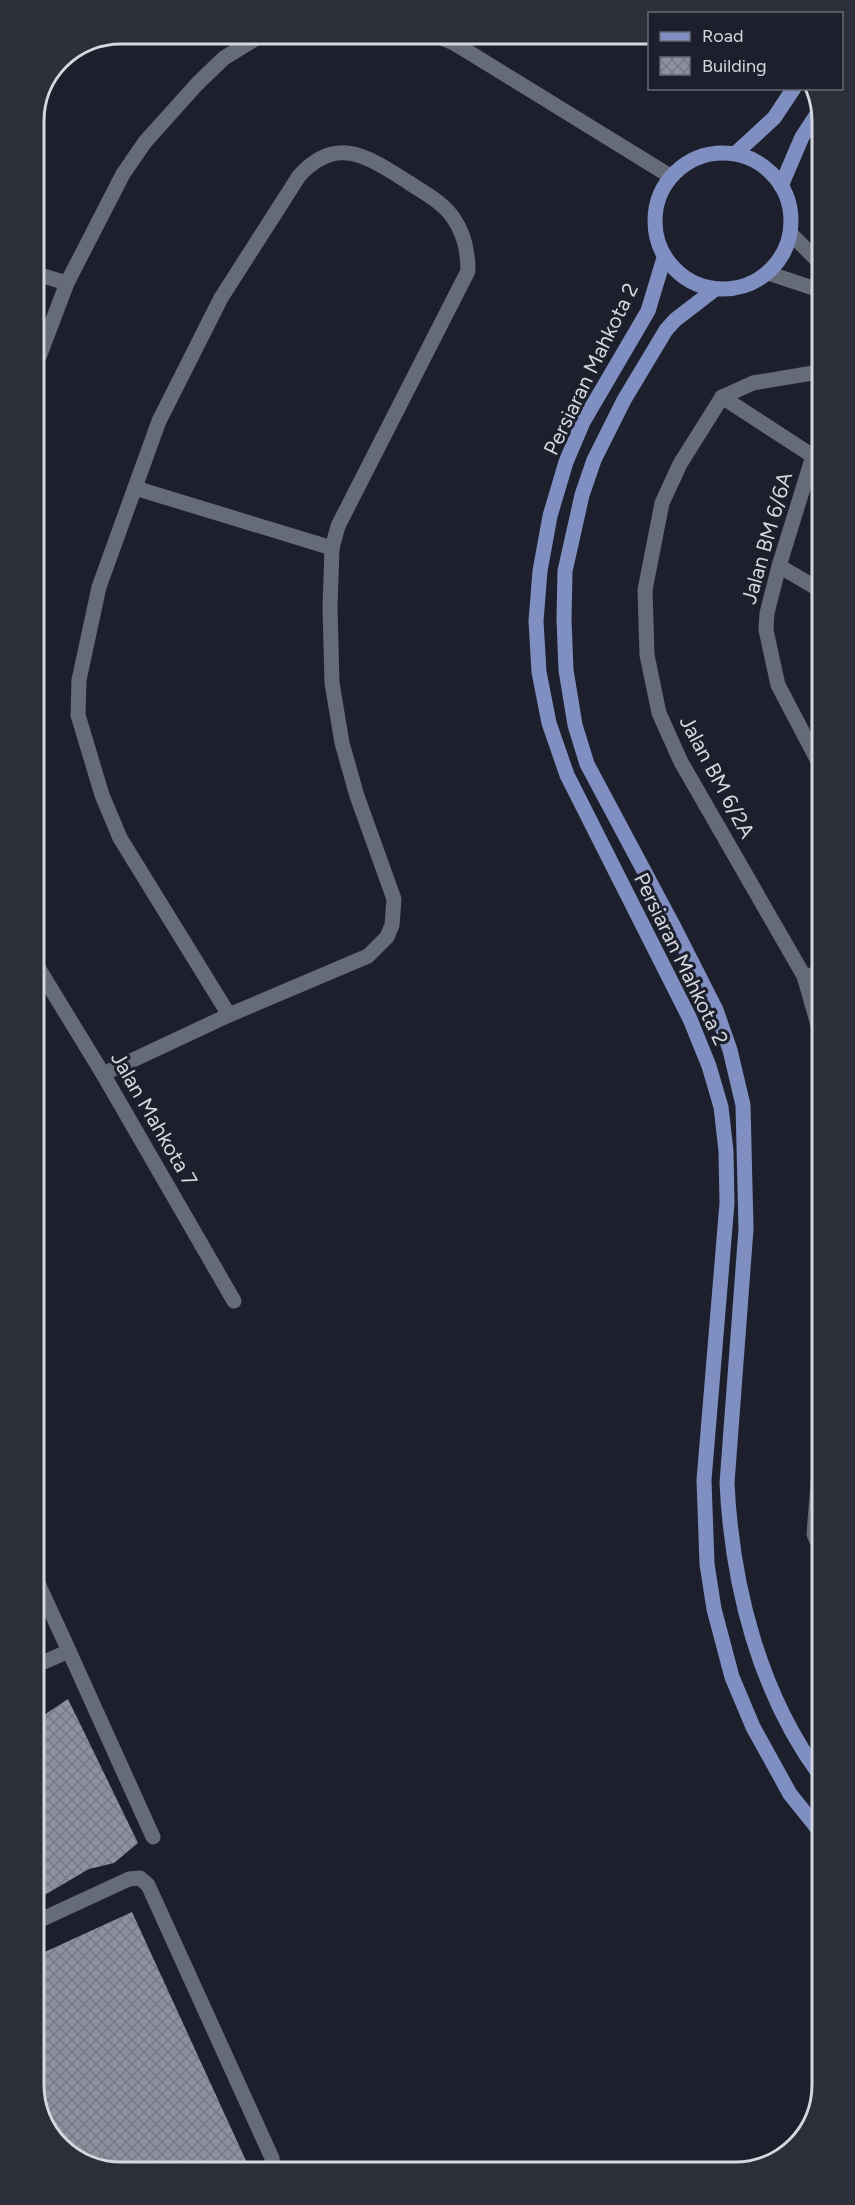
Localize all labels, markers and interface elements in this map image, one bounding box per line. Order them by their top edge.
legend [648,12,843,90]
text: Road [702,25,743,47]
text: Building [702,55,767,77]
street label: Persiaran Mahkota 2 [538,279,643,459]
street label: Jalan BM 6/6A [736,469,797,607]
street label: Jalan BM 6/2A [675,711,760,842]
street label: Persiaran Mahkota 2 [629,869,734,1049]
street label: Jalan Mahkota 7 [106,1047,203,1190]

